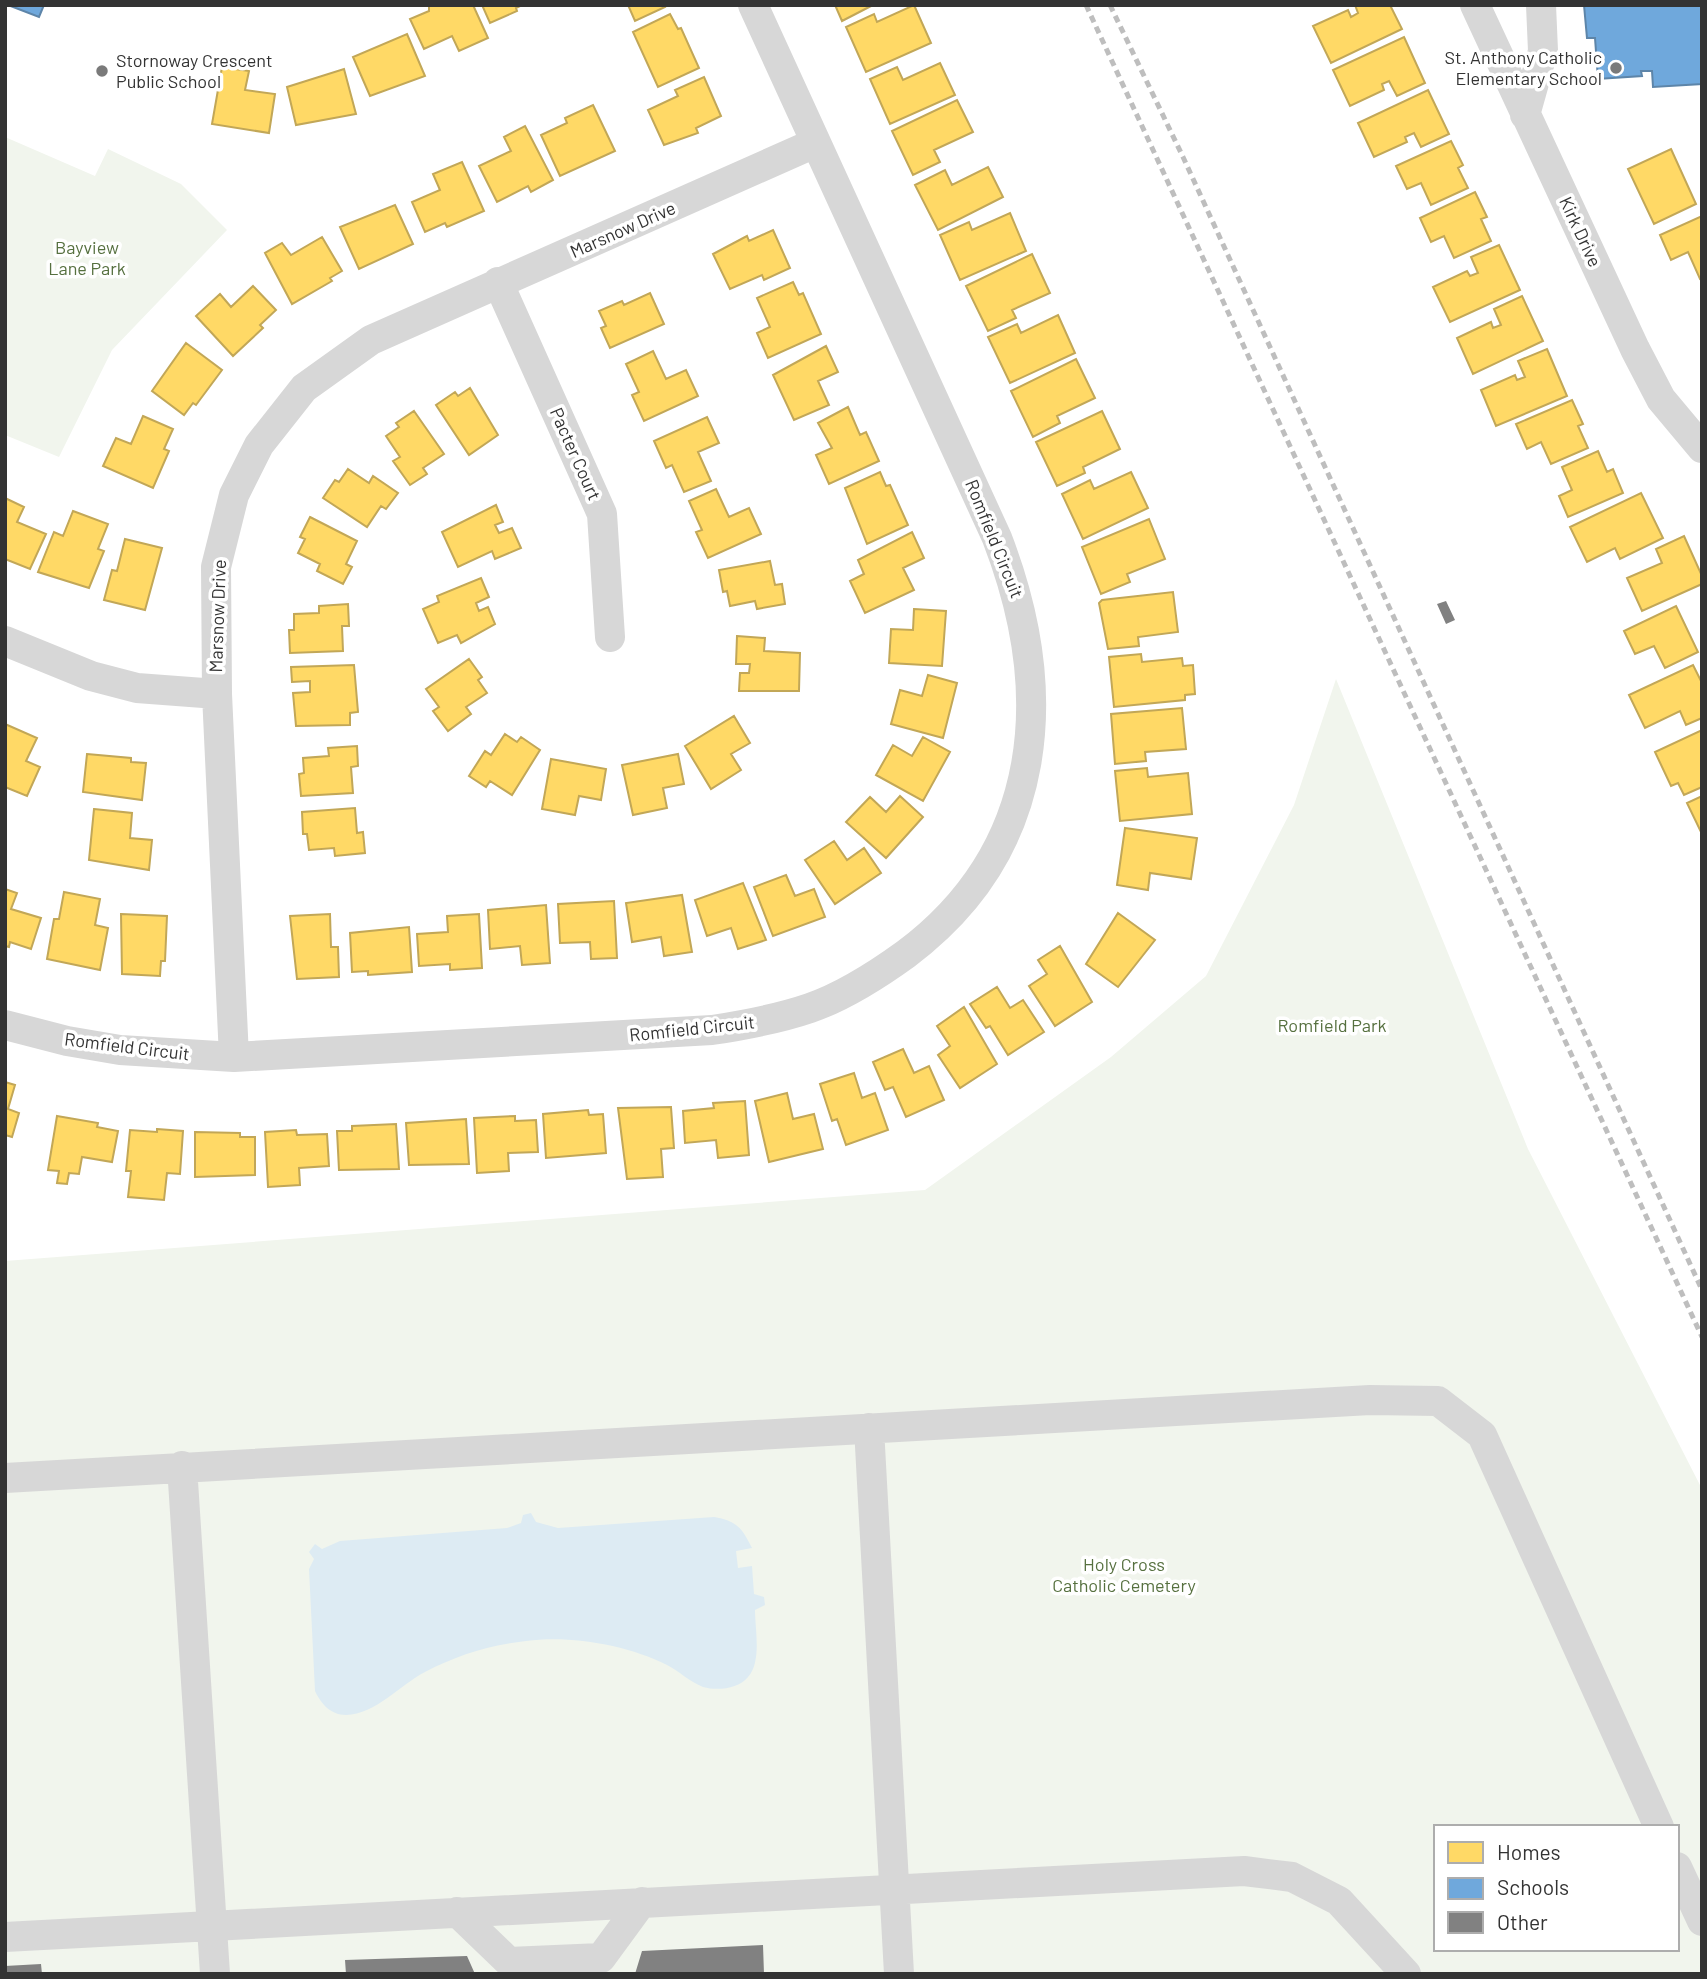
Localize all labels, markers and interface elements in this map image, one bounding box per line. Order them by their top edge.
place label: St. Anthony Catholic Elementary School [1444,46,1602,89]
place label: Stornoway Crescent Public School [116,49,273,92]
marker: St. Anthony Catholic Elementary School [1608,60,1624,76]
marker: Stornoway Crescent Public School [94,63,110,79]
street label: Kirk Drive [1555,193,1607,270]
street label: Marsnow Drive [567,196,679,262]
park label: Bayview Lane Park [48,236,126,279]
street label: Pacter Court [546,404,606,503]
street label: Romfield Circuit [961,476,1029,601]
street label: Marsnow Drive [204,559,230,673]
street label: Romfield Circuit [628,1010,756,1046]
park label: Romfield Park [1277,1014,1387,1036]
street label: Romfield Circuit [63,1027,191,1065]
park label: Holy Cross Catholic Cemetery [1052,1553,1196,1596]
legend [1434,1825,1679,1951]
text: Homes [1497,1839,1561,1864]
text: Schools [1497,1874,1569,1899]
text: Other [1497,1909,1548,1934]

